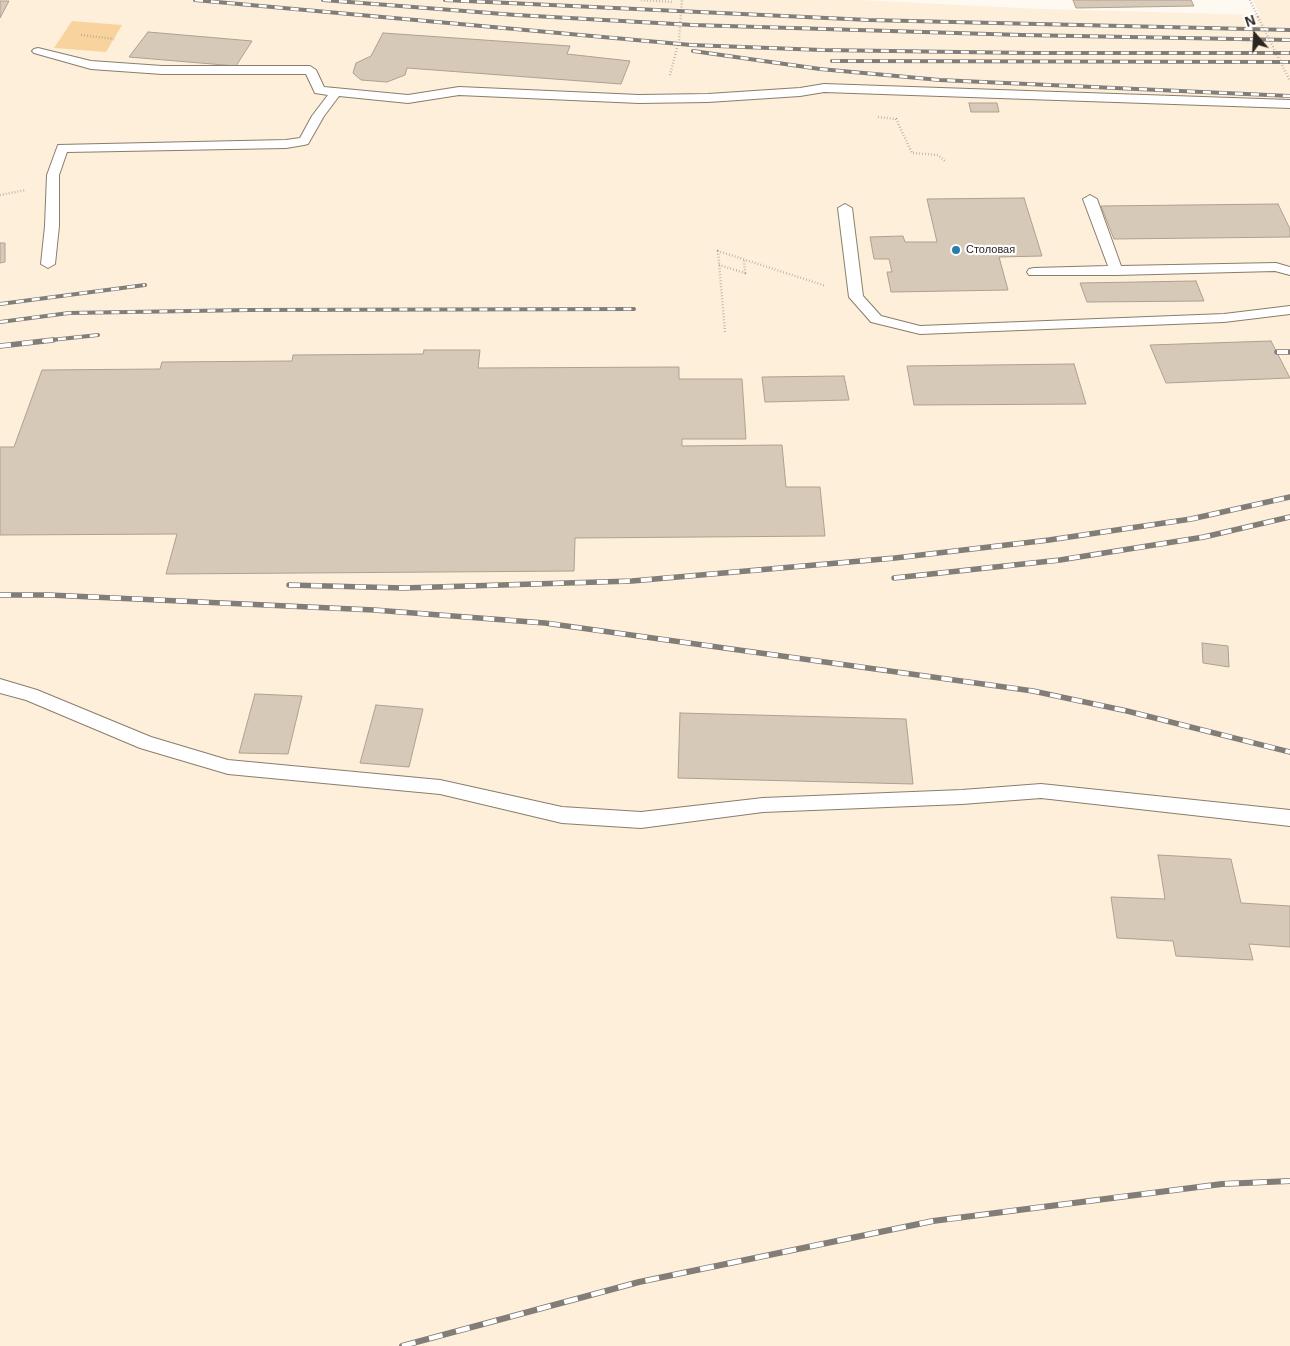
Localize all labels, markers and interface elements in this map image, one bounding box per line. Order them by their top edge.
north arrow [1230,10,1280,60]
text: N [1243,12,1258,30]
place label: Столовая [966,243,1015,257]
marker: Столовая [950,244,962,256]

